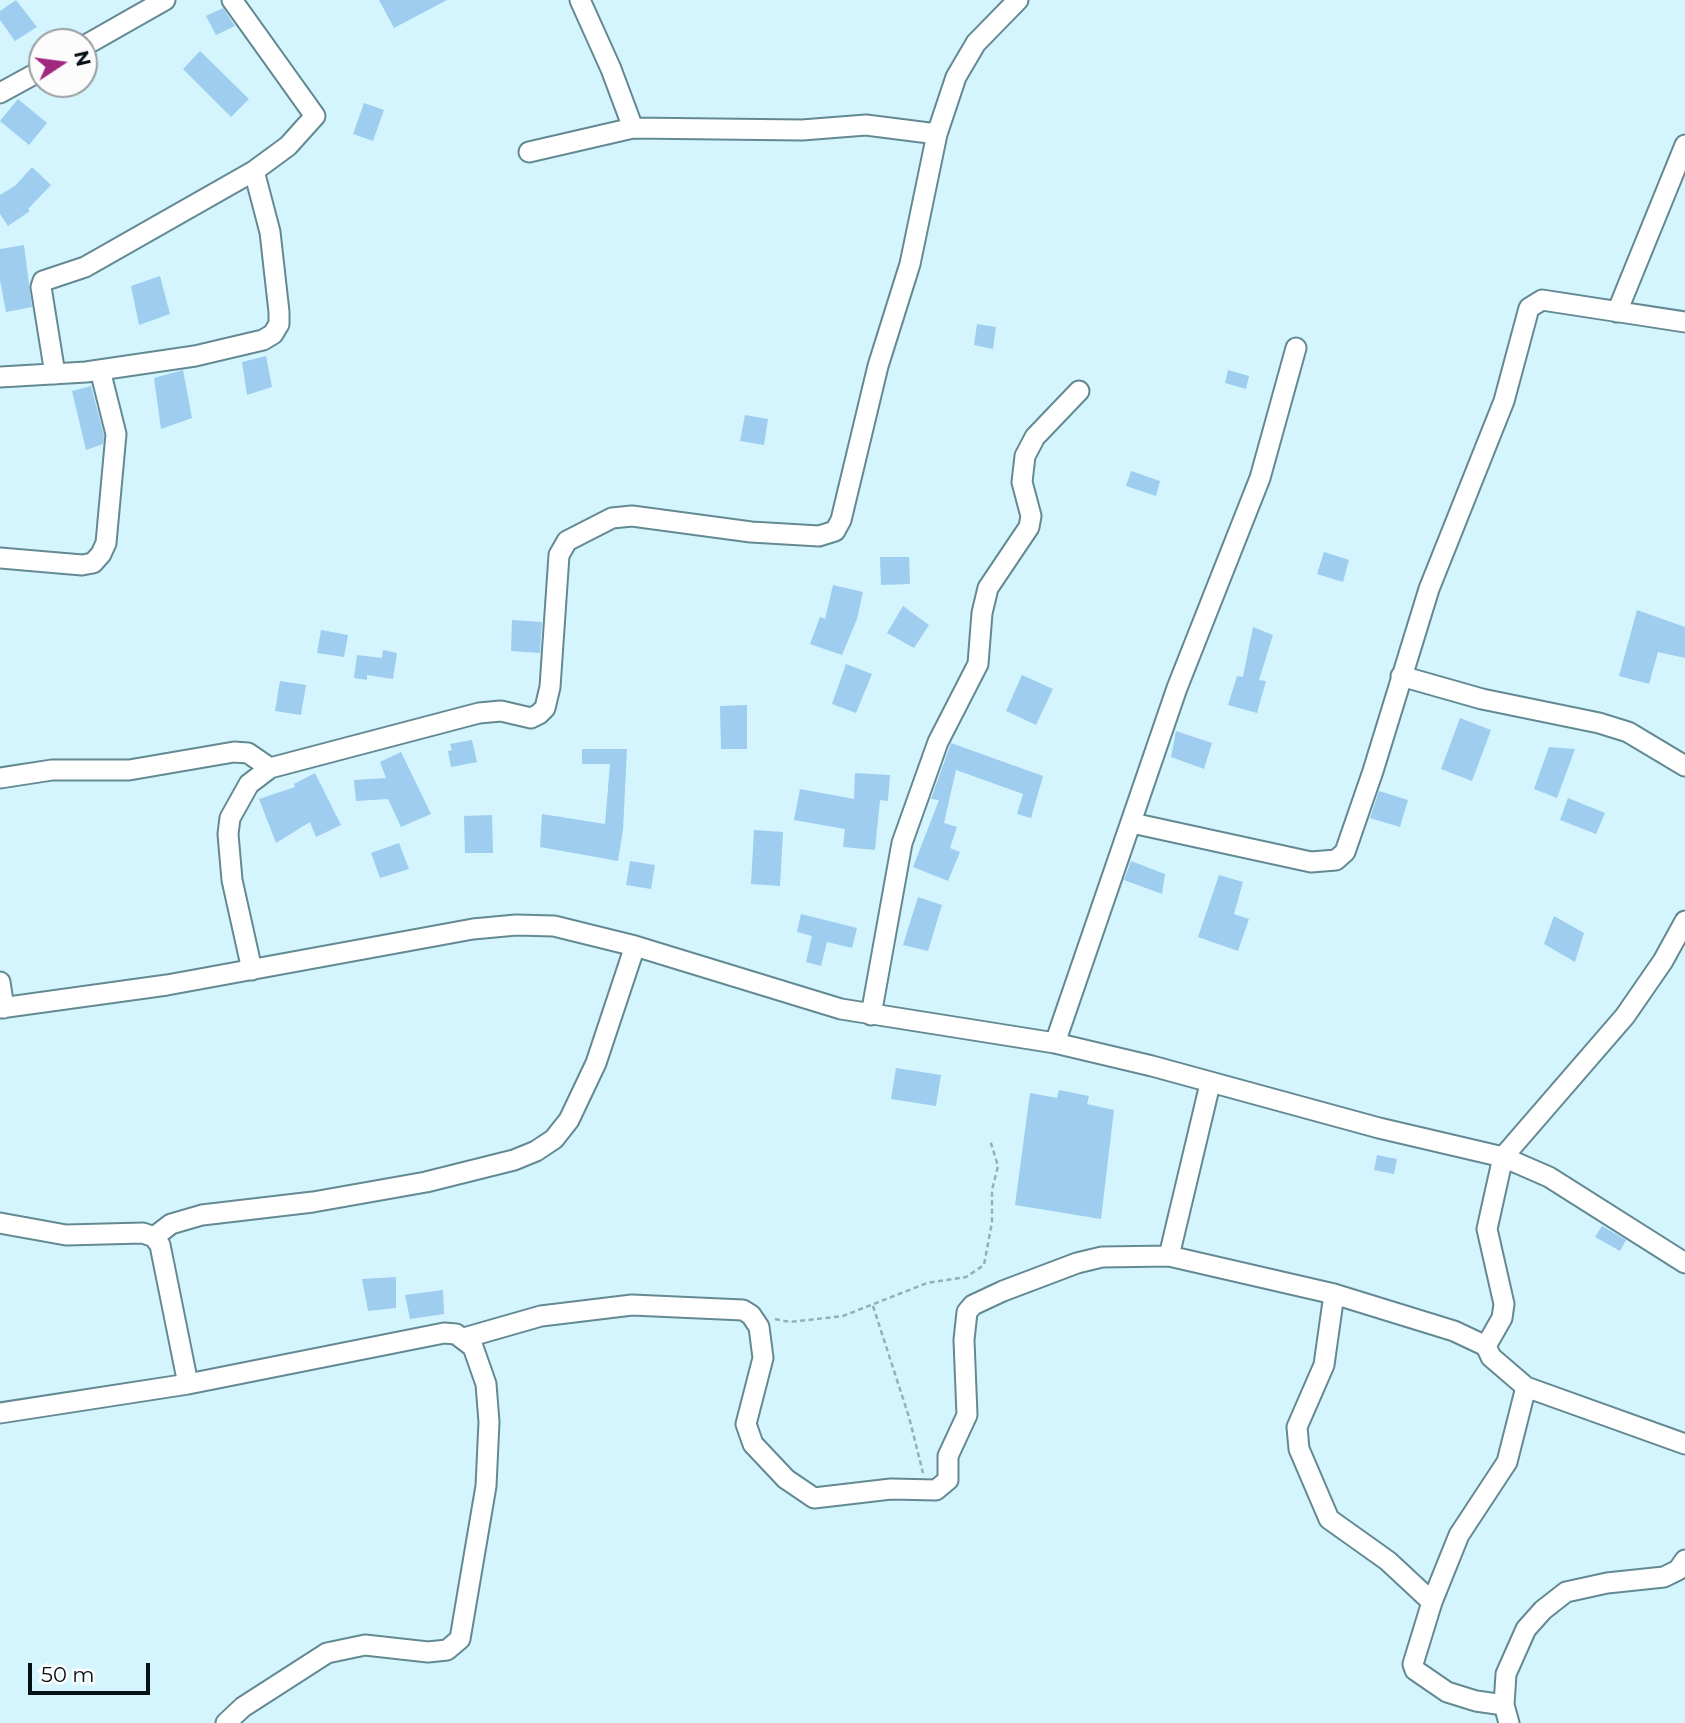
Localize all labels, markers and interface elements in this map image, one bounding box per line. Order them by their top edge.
north arrow [28,28,98,98]
text: N [69,49,95,69]
scale bar [32,1650,154,1694]
text: 50 m [41,1662,95,1687]

